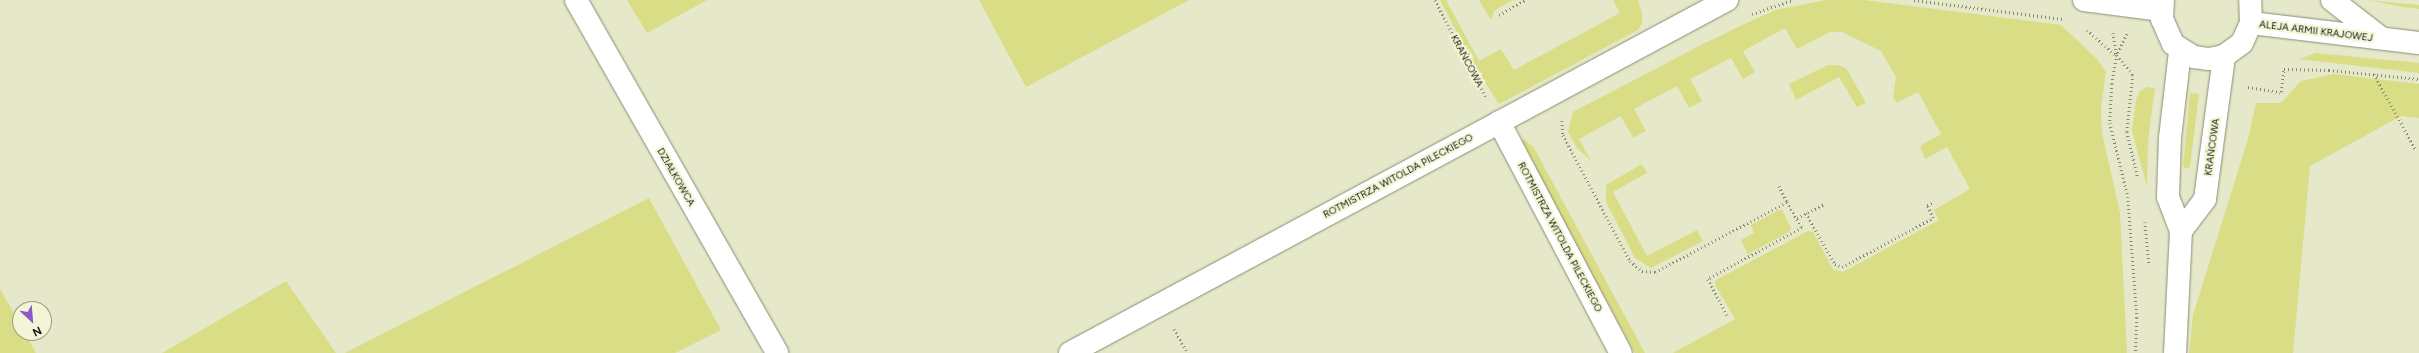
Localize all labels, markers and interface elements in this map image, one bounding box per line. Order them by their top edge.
street label: ALEJA ARMII KRAJOWEJ [2259,18,2373,44]
street label: KRAŃCOWA [1448,33,1486,89]
street label: KRAŃCOWA [2202,118,2222,176]
street label: ROTMISTRZA WITOLDA PILECKIEGO [1321,131,1475,221]
street label: DZIAŁKOWCA [654,146,698,208]
street label: ROTMISTRZA WITOLDA PILECKIEGO [1515,160,1605,314]
north arrow [12,301,52,341]
text: N [30,324,44,339]

